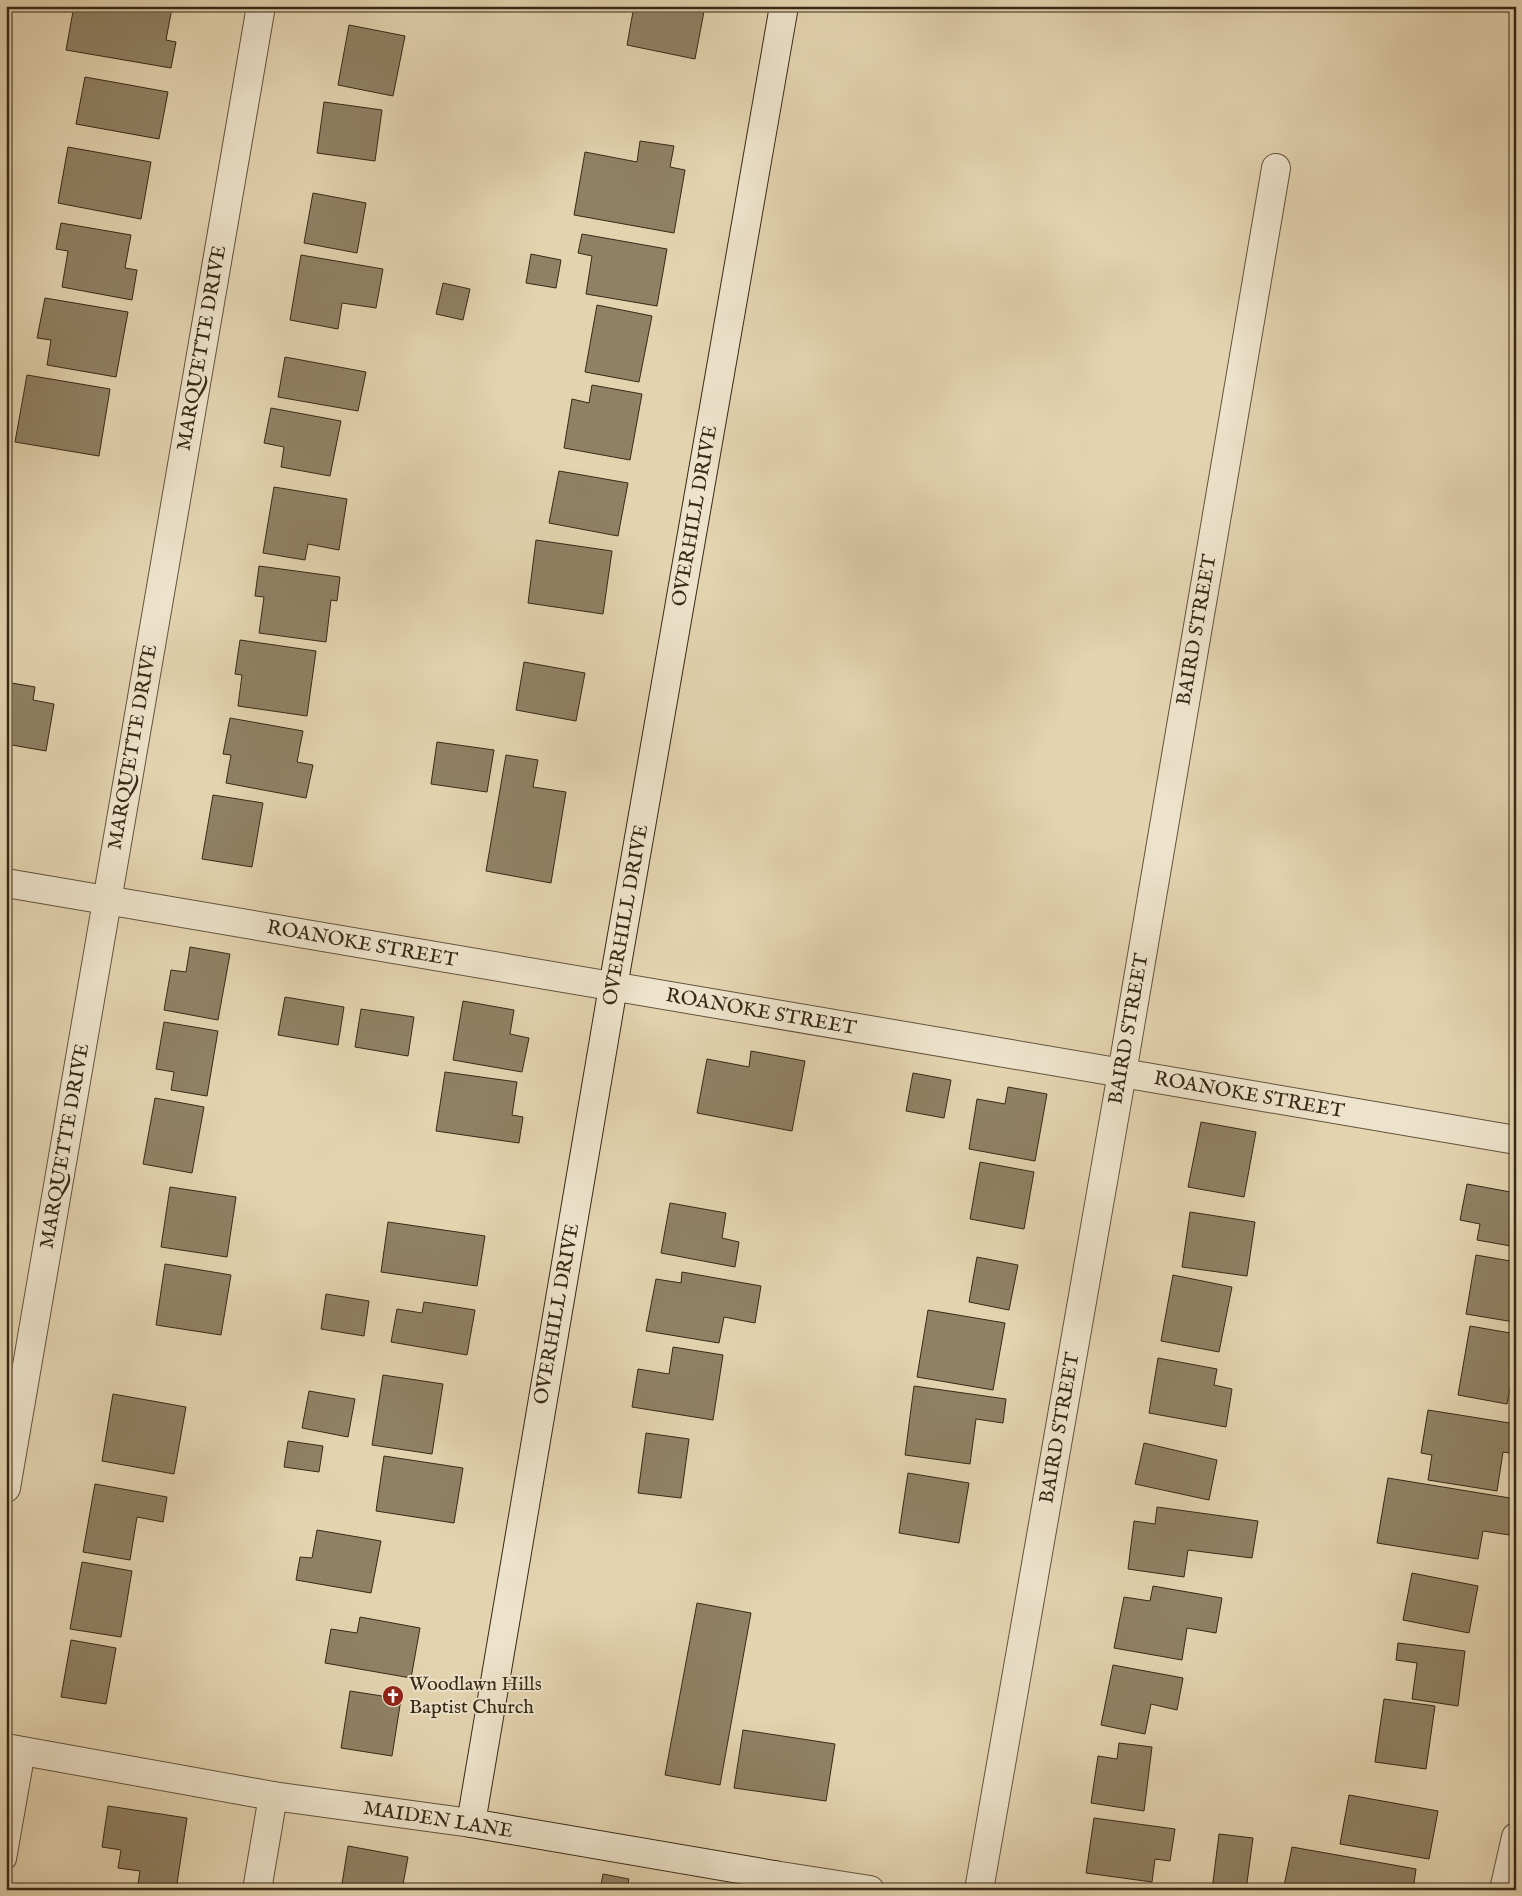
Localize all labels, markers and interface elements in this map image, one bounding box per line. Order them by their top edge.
street label: MARQUETTE DRIVE [172,243,232,453]
street label: OVERHILL DRIVE [667,423,723,608]
street label: BAIRD STREET [1171,552,1223,708]
street label: MARQUETTE DRIVE [103,642,163,852]
street label: OVERHILL DRIVE [598,822,654,1007]
street label: ROANOKE STREET [265,915,460,973]
street label: BAIRD STREET [1103,951,1155,1107]
street label: ROANOKE STREET [664,983,859,1041]
street label: MARQUETTE DRIVE [35,1041,95,1251]
street label: ROANOKE STREET [1152,1066,1347,1124]
street label: OVERHILL DRIVE [529,1221,585,1406]
street label: BAIRD STREET [1034,1350,1086,1506]
place label: Woodlawn Hills Baptist Church [409,1672,542,1720]
church icon: Woodlawn Hills Baptist Church [381,1684,405,1708]
street label: MAIDEN LANE [361,1796,515,1844]

